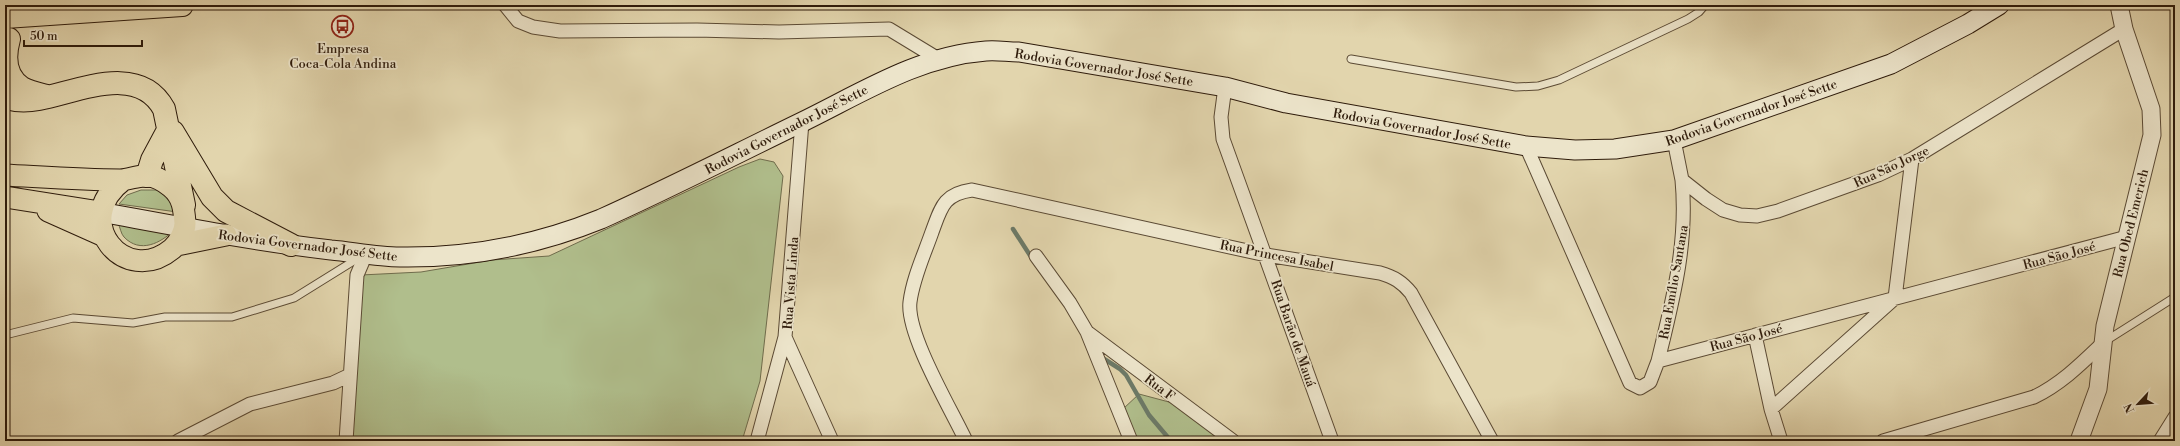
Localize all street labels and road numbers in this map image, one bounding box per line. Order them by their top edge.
street label: Rodovia Governador José Sette [1013,46,1195,90]
street label: Rodovia Governador José Sette [1663,76,1840,150]
street label: Rodovia Governador José Sette [702,82,871,178]
street label: Rodovia Governador José Sette [1331,105,1513,153]
street label: Rua São Jorge [1851,142,1932,191]
street label: Rua Obed Emerich [2110,167,2152,279]
street label: Rua Emílio Santana [1656,223,1692,341]
street label: Rodovia Governador José Sette [217,227,399,265]
street label: Rua Vista Linda [780,236,802,330]
street label: Rua Princesa Isabel [1219,237,1335,275]
street label: Rua São José [2021,238,2098,273]
street label: Rua Barão de Mauá [1267,278,1319,389]
street label: Rua São José [1708,320,1785,355]
street label: Rua F [1141,371,1178,405]

